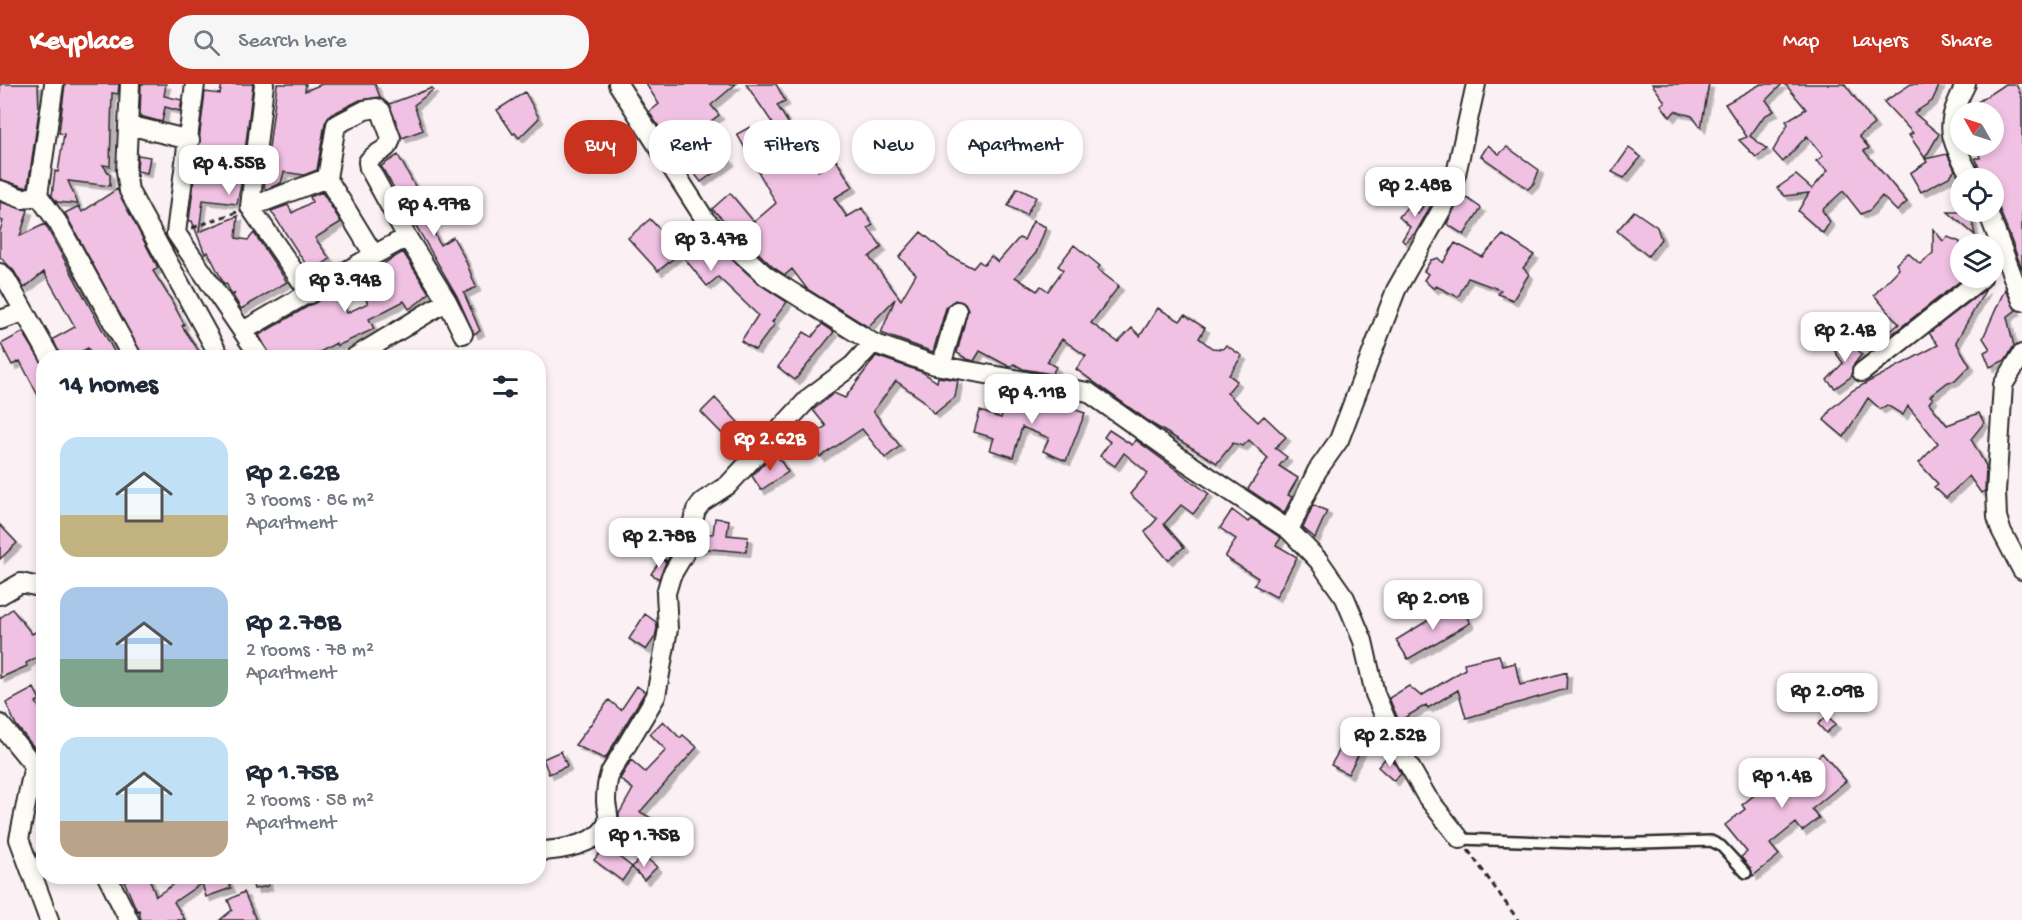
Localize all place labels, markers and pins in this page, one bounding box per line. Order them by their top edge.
pin: Rp 4.55B [167,145,291,196]
pin: Rp 2.48B [1353,167,1477,218]
pin: Rp 4.97B [372,186,496,237]
pin: Rp 3.47B [649,221,773,272]
pin: Rp 3.94B [283,262,407,313]
pin: Rp 2.4B [1790,312,1900,363]
pin: Rp 4.11B [970,374,1094,425]
pin: Rp 2.62B [708,421,832,472]
pin: Rp 2.78B [597,518,721,569]
pin: Rp 2.01B [1371,580,1495,631]
pin: Rp 2.09B [1765,673,1889,724]
pin: Rp 2.52B [1328,717,1452,768]
pin: Rp 1.4B [1727,758,1837,809]
pin: Rp 1.75B [582,817,706,868]

